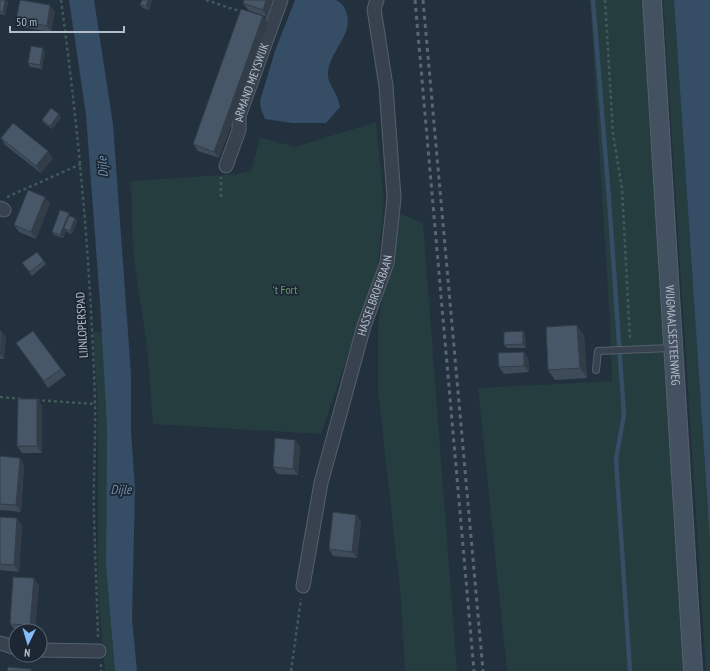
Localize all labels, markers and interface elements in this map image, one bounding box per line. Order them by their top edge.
scale bar [10,8,124,34]
text: 50 m [16,14,37,29]
street label: ARMAND MEYSWIJK [231,40,272,122]
water label: Dijle [93,154,112,178]
street label: HASSELBROEKBAAN [354,254,395,337]
park label: 't Fort [272,282,298,297]
street label: WIJGMAALSESTEENWEG [662,285,684,386]
street label: LIJNLOPERSPAD [72,292,91,358]
water label: Dijle [111,481,133,498]
north arrow [8,623,48,663]
text: N [24,646,31,660]

